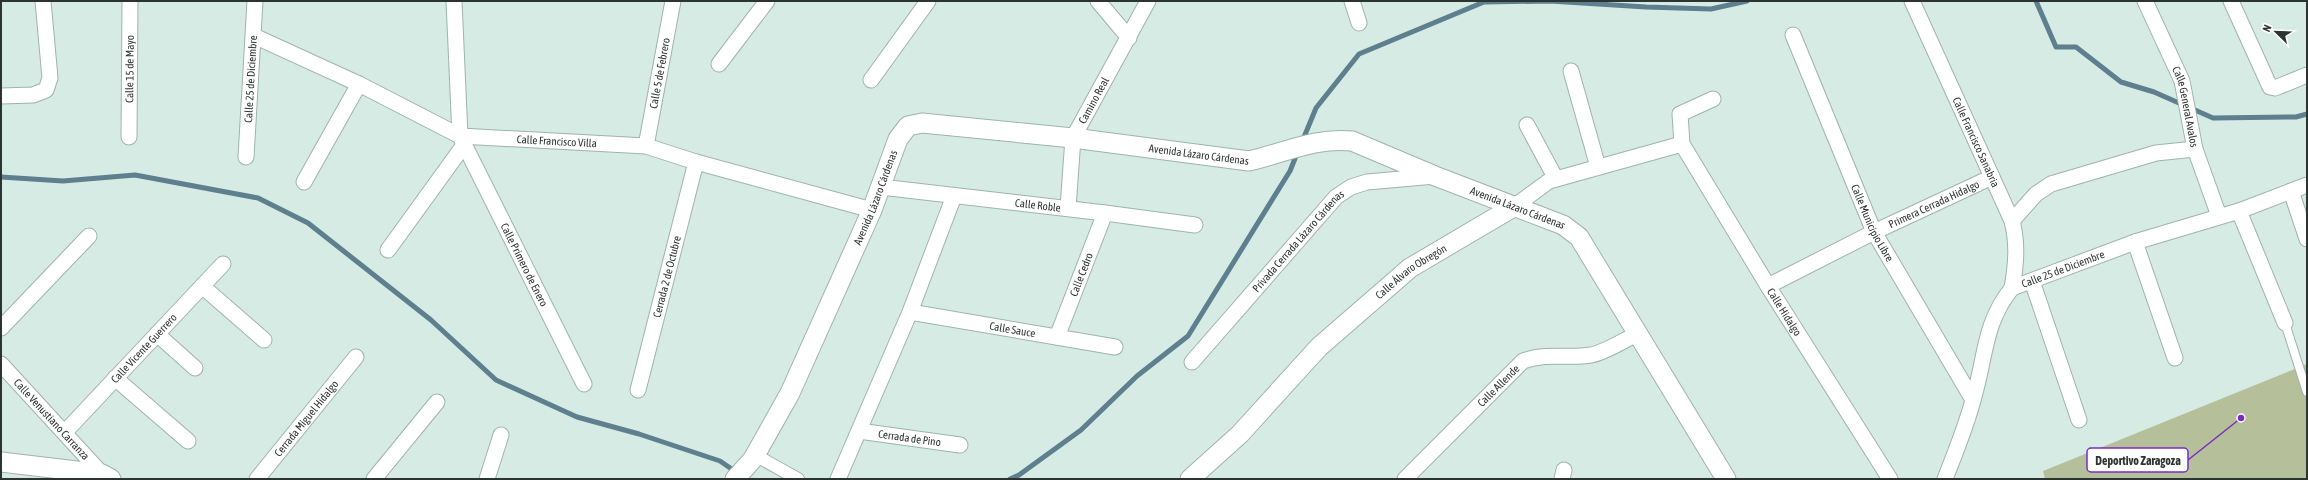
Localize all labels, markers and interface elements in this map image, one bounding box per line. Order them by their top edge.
north arrow [2256,12,2296,52]
text: N [2260,23,2274,33]
street label: Calle 15 de Mayo [123,35,136,103]
street label: Calle 25 de Diciembre [242,35,259,123]
street label: Calle 5 de Febrero [647,37,672,110]
street label: Calle General Avalos [2170,64,2201,148]
street label: Camino Real [1076,75,1111,126]
street label: Calle Francisco Sanabria [1950,95,2002,189]
street label: Calle Francisco Villa [516,133,597,149]
street label: Avenida Lázaro Cárdenas [1148,142,1250,167]
street label: Avenida Lázaro Cárdenas [851,148,899,247]
street label: Primera Cerrada Hidalgo [1887,178,1981,230]
street label: Calle Municipio Libre [1849,182,1896,264]
street label: Avenida Lázaro Cárdenas [1469,184,1568,231]
street label: Privada Cerrada Lázaro Cárdenas [1250,187,1346,294]
street label: Calle Roble [1014,197,1062,214]
street label: Calle Primero de Enero [499,221,550,308]
street label: Cerrada 2 de Octubre [651,234,683,319]
street label: Calle Álvaro Obregón [1373,242,1449,301]
street label: Calle 25 de Diciembre [2020,248,2106,290]
street label: Calle Cedro [1067,251,1095,298]
street label: Calle Hidalgo [1765,286,1804,338]
street label: Calle Vicente Guerrero [108,311,179,385]
street label: Calle Sauce [989,320,1036,339]
street label: Calle Allende [1475,362,1522,409]
street label: Calle Venustiano Carranza [12,376,92,462]
street label: Cerrada Miguel Hidalgo [272,378,341,459]
street label: Cerrada de Pino [877,428,942,448]
callout: Deportivo Zaragoza [2087,448,2188,472]
text: Deportivo Zaragoza [2095,454,2181,468]

